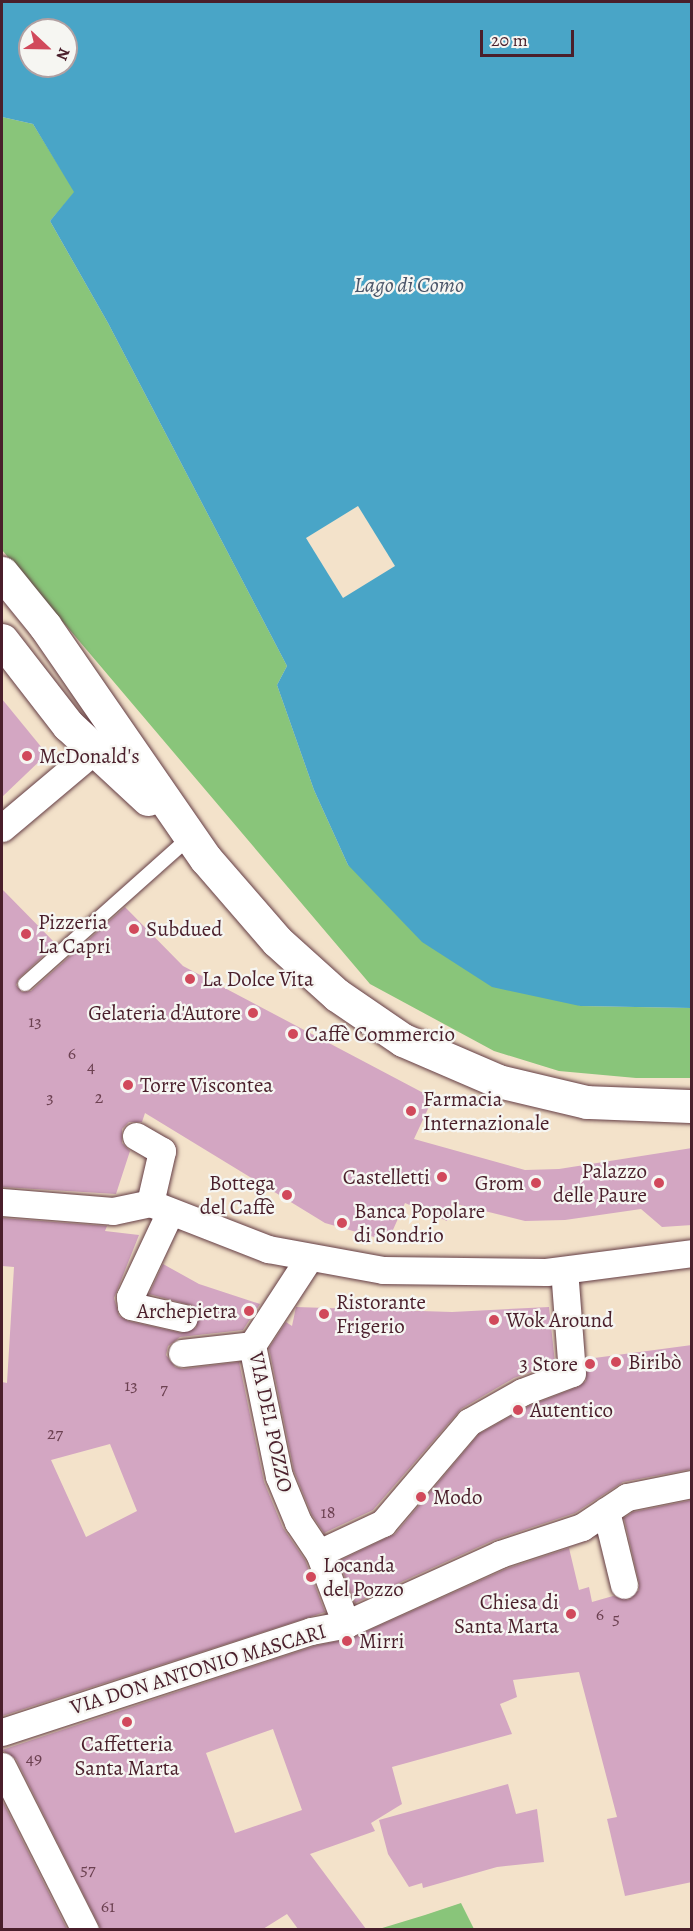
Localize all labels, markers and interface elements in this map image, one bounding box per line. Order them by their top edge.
north arrow [18,18,78,78]
scale bar [483,18,578,56]
text: 20 m [491,28,528,52]
text: N [50,44,75,64]
water label: Lago di Como [354,273,464,299]
place label: McDonald's [39,743,140,769]
marker: McDonald's [20,749,34,763]
place label: Pizzeria La Capri [38,909,111,959]
place label: Subdued [146,916,222,942]
marker: Subdued [127,922,141,936]
marker: Pizzeria La Capri [19,927,33,941]
place label: La Dolce Vita [202,966,314,992]
marker: La Dolce Vita [183,972,197,986]
place label: Gelateria d'Autore [88,1000,241,1026]
marker: Gelateria d'Autore [246,1006,260,1020]
house number: 13 [28,1010,42,1032]
place label: Caffè Commercio [305,1021,455,1047]
marker: Caffè Commercio [286,1027,300,1041]
house number: 6 [68,1042,76,1064]
house number: 4 [87,1055,95,1077]
place label: Torre Viscontea [140,1072,273,1098]
marker: Torre Viscontea [121,1078,135,1092]
house number: 3 [46,1086,54,1108]
house number: 2 [95,1086,103,1108]
place label: Farmacia Internazionale [423,1086,549,1136]
marker: Farmacia Internazionale [404,1104,418,1118]
place label: Palazzo delle Paure [553,1158,647,1208]
place label: Castelletti [343,1164,430,1190]
place label: Bottega del Caffè [200,1170,275,1220]
marker: Castelletti [435,1170,449,1184]
place label: Grom [475,1170,524,1196]
marker: Grom [529,1176,543,1190]
marker: Palazzo delle Paure [652,1176,666,1190]
marker: Bottega del Caffè [280,1188,294,1202]
place label: Banca Popolare di Sondrio [354,1198,485,1248]
marker: Banca Popolare di Sondrio [335,1216,349,1230]
place label: Ristorante Frigerio [336,1289,426,1339]
place label: Archepietra [137,1298,237,1324]
marker: Archepietra [242,1304,256,1318]
marker: Ristorante Frigerio [317,1307,331,1321]
place label: Wok Around [506,1307,613,1333]
marker: Wok Around [487,1313,501,1327]
street label: VIA DEL POZZO [244,1349,298,1495]
place label: Biribò [628,1349,681,1375]
place label: 3 Store [519,1351,578,1377]
marker: Biribò [609,1355,623,1369]
marker: 3 Store [583,1357,597,1371]
house number: 13 [124,1374,138,1396]
house number: 7 [160,1377,168,1399]
place label: Autentico [530,1397,613,1423]
marker: Autentico [511,1403,525,1417]
house number: 27 [47,1422,63,1444]
place label: Modo [433,1484,483,1510]
marker: Modo [414,1490,428,1504]
house number: 18 [321,1501,335,1523]
place label: Locanda del Pozzo [323,1552,404,1602]
marker: Locanda del Pozzo [304,1570,318,1584]
place label: Chiesa di Santa Marta [454,1589,559,1639]
house number: 6 [596,1603,604,1625]
marker: Chiesa di Santa Marta [564,1607,578,1621]
house number: 5 [612,1607,620,1629]
street label: VIA DON ANTONIO MASCARI [67,1618,329,1720]
place label: Mirri [359,1628,405,1654]
marker: Mirri [340,1634,354,1648]
marker: Caffetteria Santa Marta [120,1715,134,1729]
place label: Caffetteria Santa Marta [75,1731,179,1781]
house number: 49 [26,1747,42,1769]
house number: 57 [80,1858,96,1880]
house number: 61 [101,1895,115,1917]

